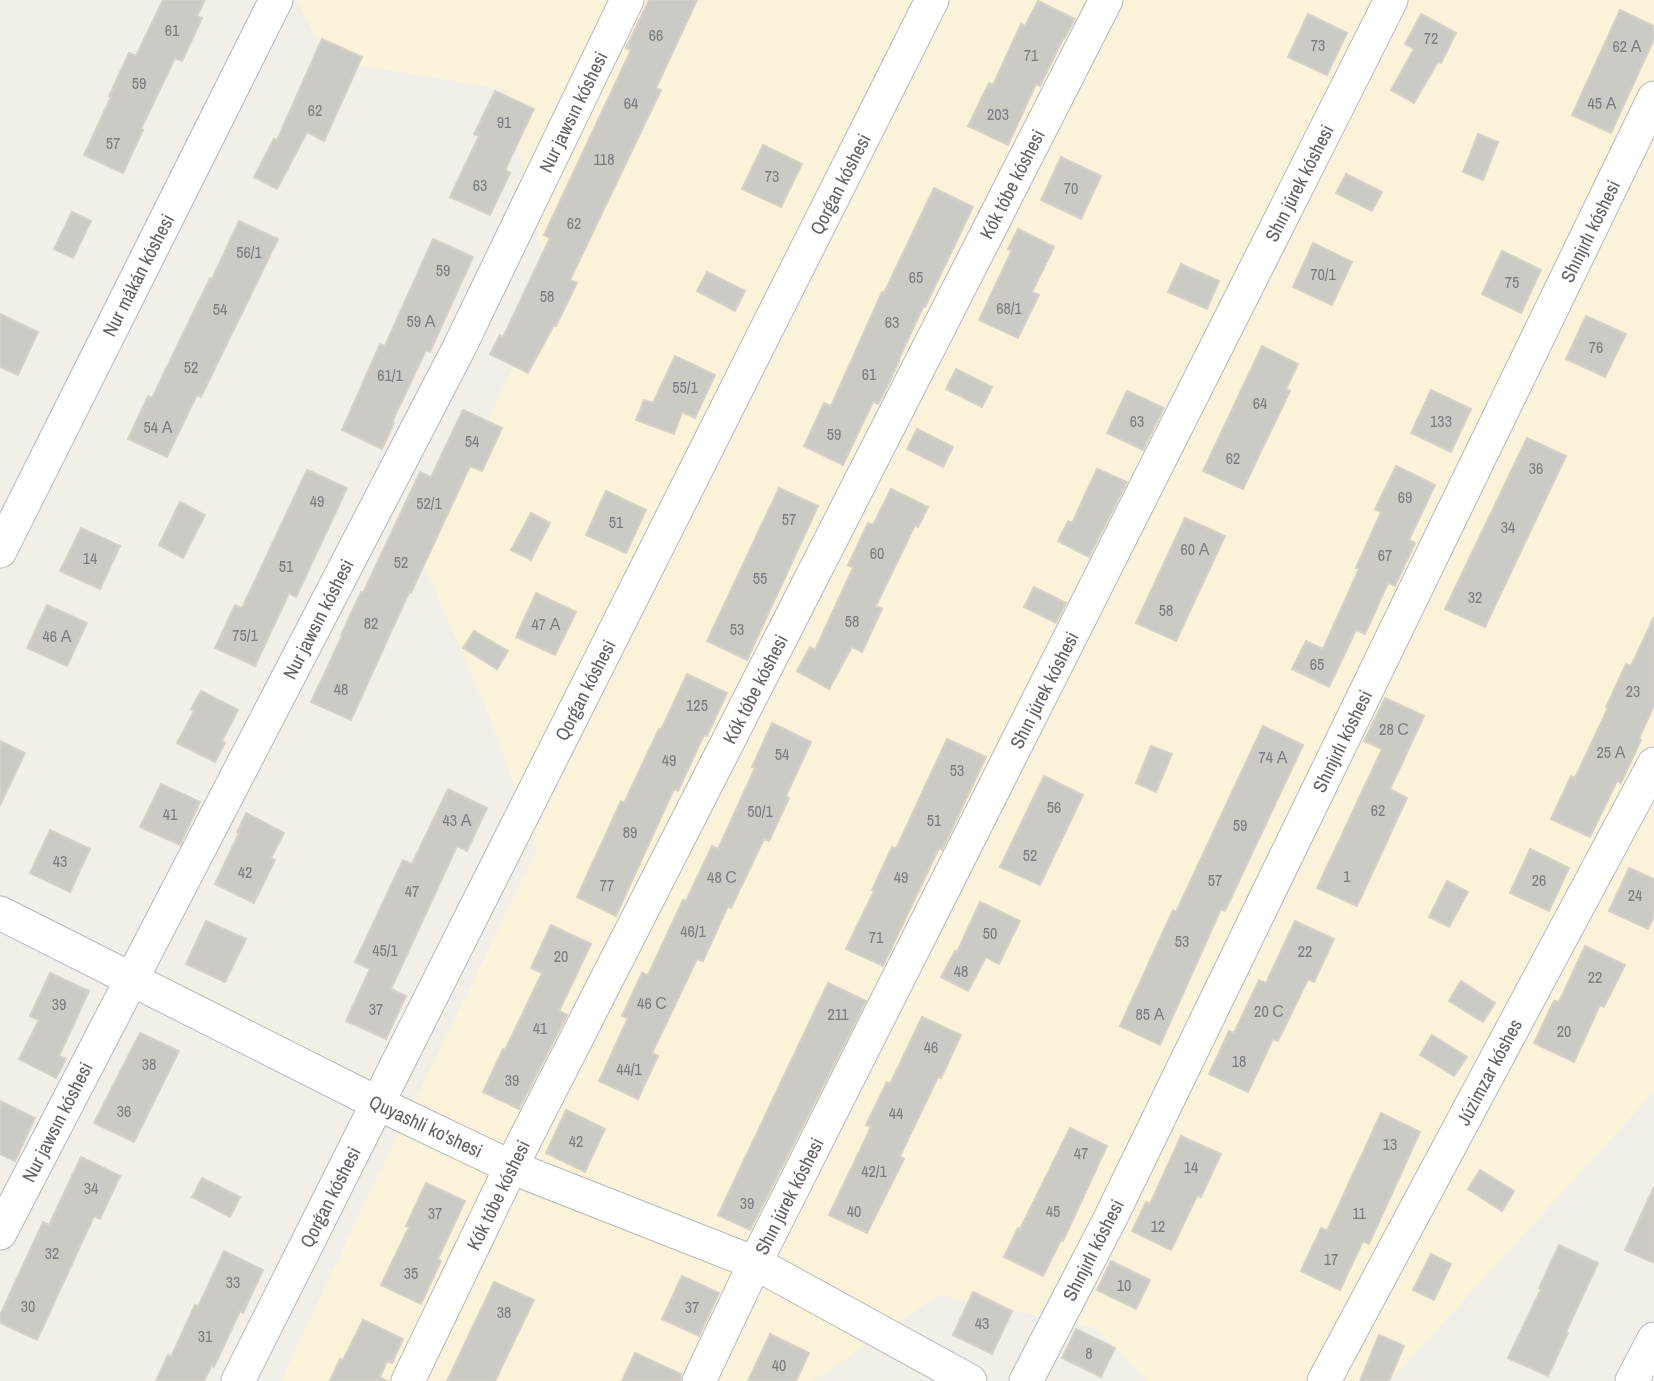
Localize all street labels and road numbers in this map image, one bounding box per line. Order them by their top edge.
street label: Nur jawsın kóshesi [532,47,614,177]
street label: Shın júrek kóshesi [1258,120,1340,246]
street label: Kók tóbe kóshesi [973,125,1051,243]
street label: Qorǵan kóshesi [803,129,877,239]
street label: Shınjırlı kóshesi [1554,175,1626,287]
street label: Nur mákán kóshesi [96,209,180,341]
street label: Nur jawsın kóshesi [277,554,359,684]
street label: Shın júrek kóshesi [1003,627,1085,753]
street label: Kók tóbe kóshesi [716,630,794,748]
street label: Qorǵan kóshesi [548,635,622,745]
street label: Shınjırlı kóshesi [1306,685,1378,797]
street label: Júzimzar kóshes [1450,1014,1528,1130]
street label: Nur jawsın kóshesi [16,1057,98,1187]
street label: Quyashli ko'shesi [365,1088,487,1164]
street label: Shın júrek kóshesi [748,1133,830,1259]
street label: Kók tóbe kóshesi [460,1136,536,1254]
street label: Qorǵan kóshesi [293,1142,367,1252]
street label: Shınjırlı kóshesi [1056,1195,1130,1305]

